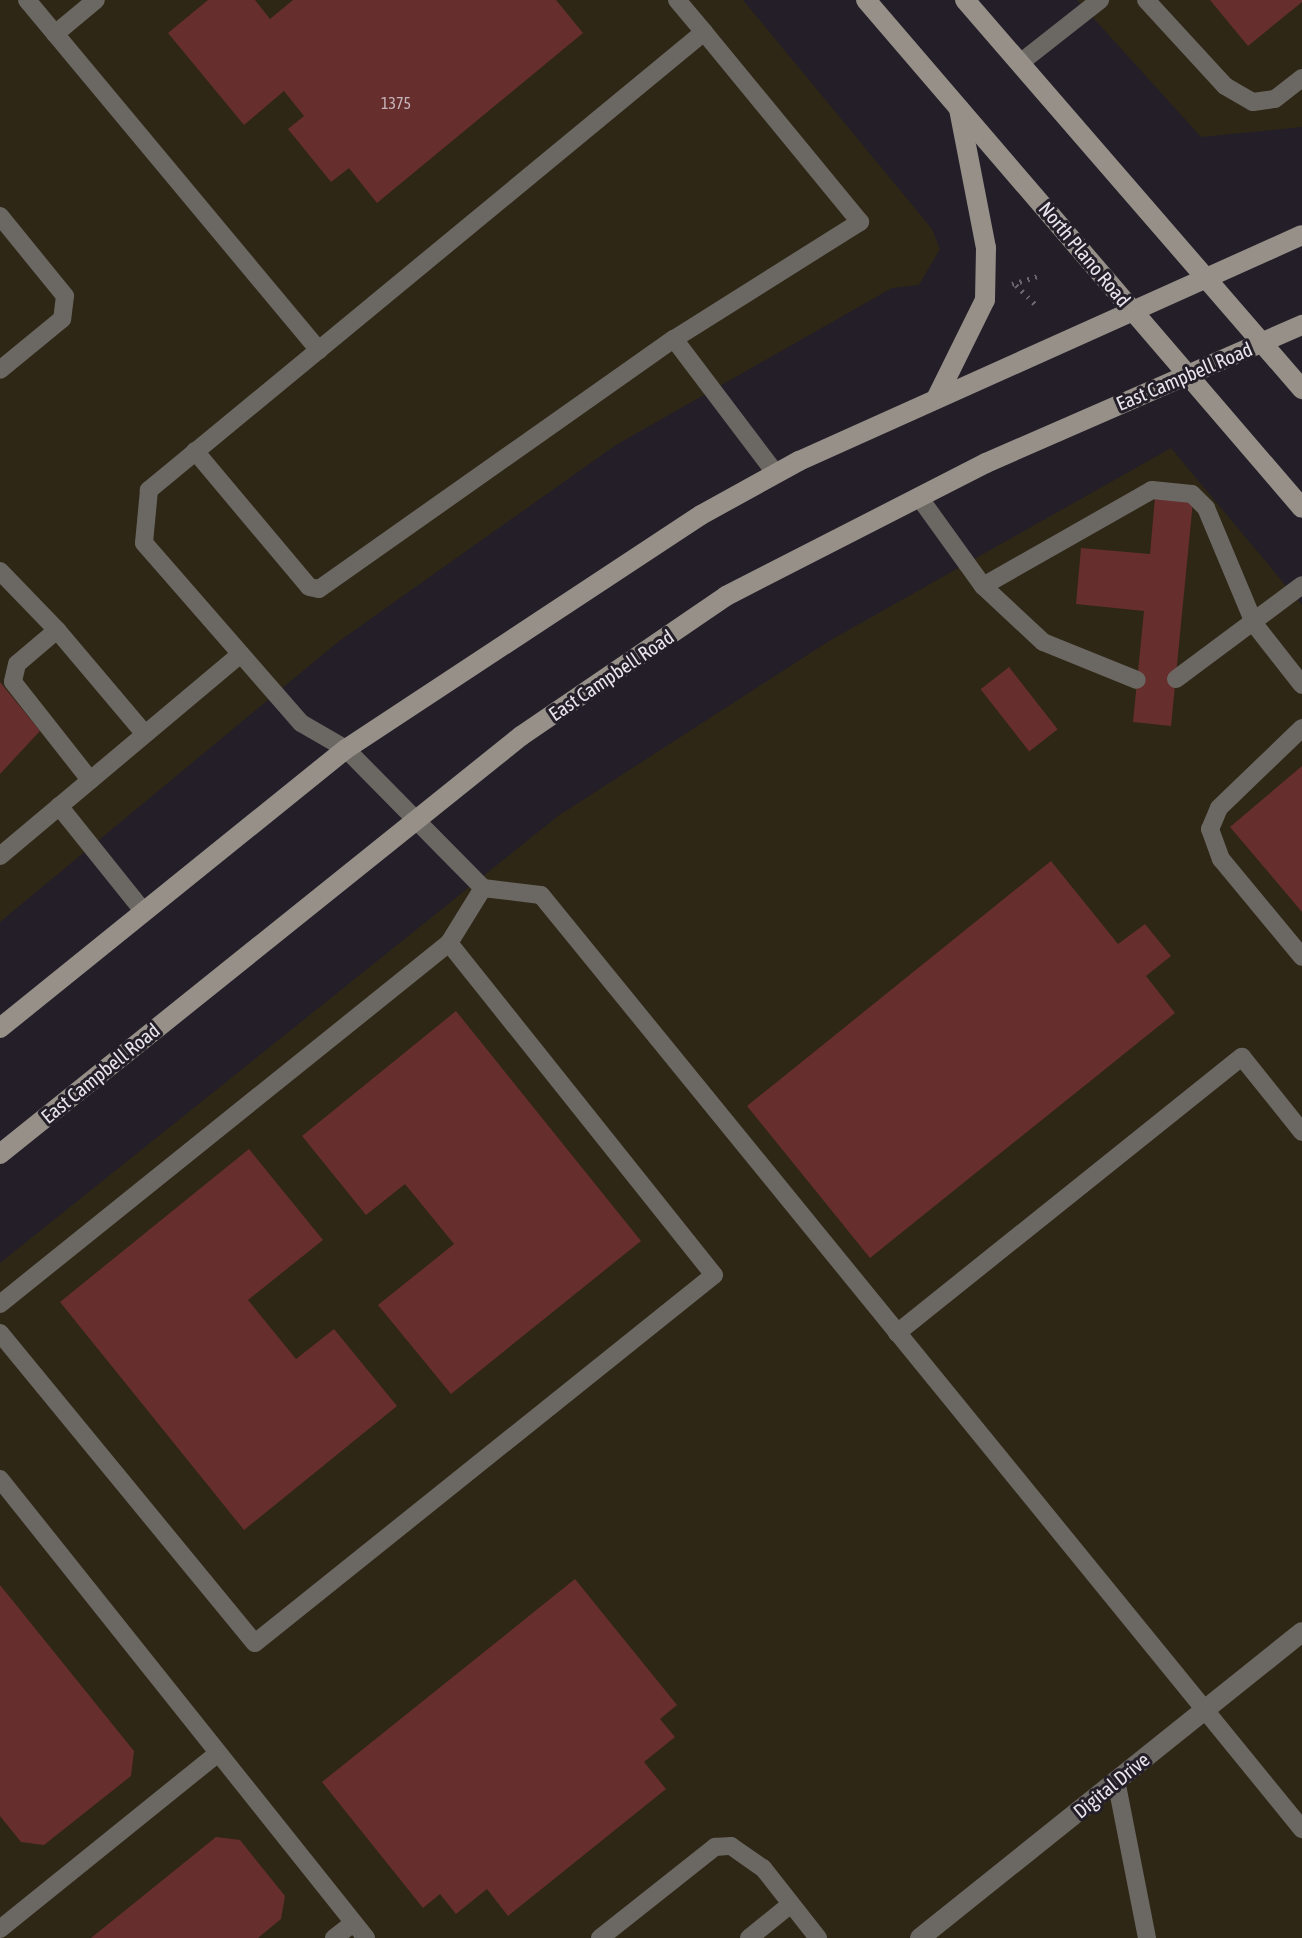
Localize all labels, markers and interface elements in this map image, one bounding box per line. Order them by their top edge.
house number: 1375 [381,93,411,113]
street label: North Plano Road [1034,197,1136,311]
street label: East Campbell Road [1112,337,1256,415]
street label: East Campbell Road [544,624,678,726]
street label: East Campbell Road [36,1018,164,1128]
street label: Digital Drive [1068,1747,1154,1823]

